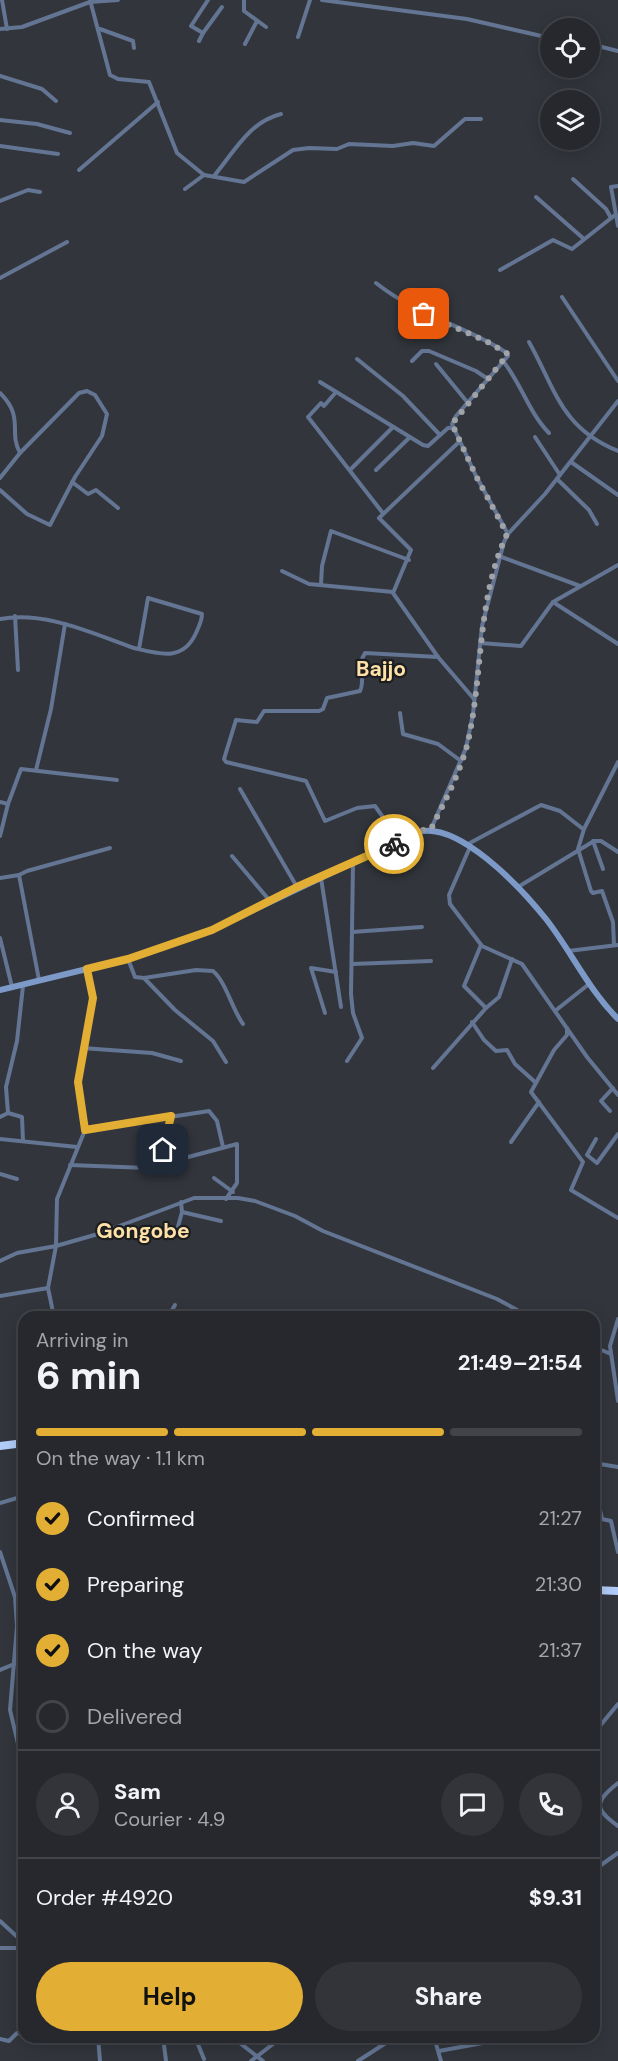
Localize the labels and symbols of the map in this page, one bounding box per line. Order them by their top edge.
pin [398,288,449,339]
district label: Bajjo [356,655,406,683]
courier [364,814,424,874]
pin [137,1124,188,1175]
district label: Gongobe [96,1217,190,1245]

